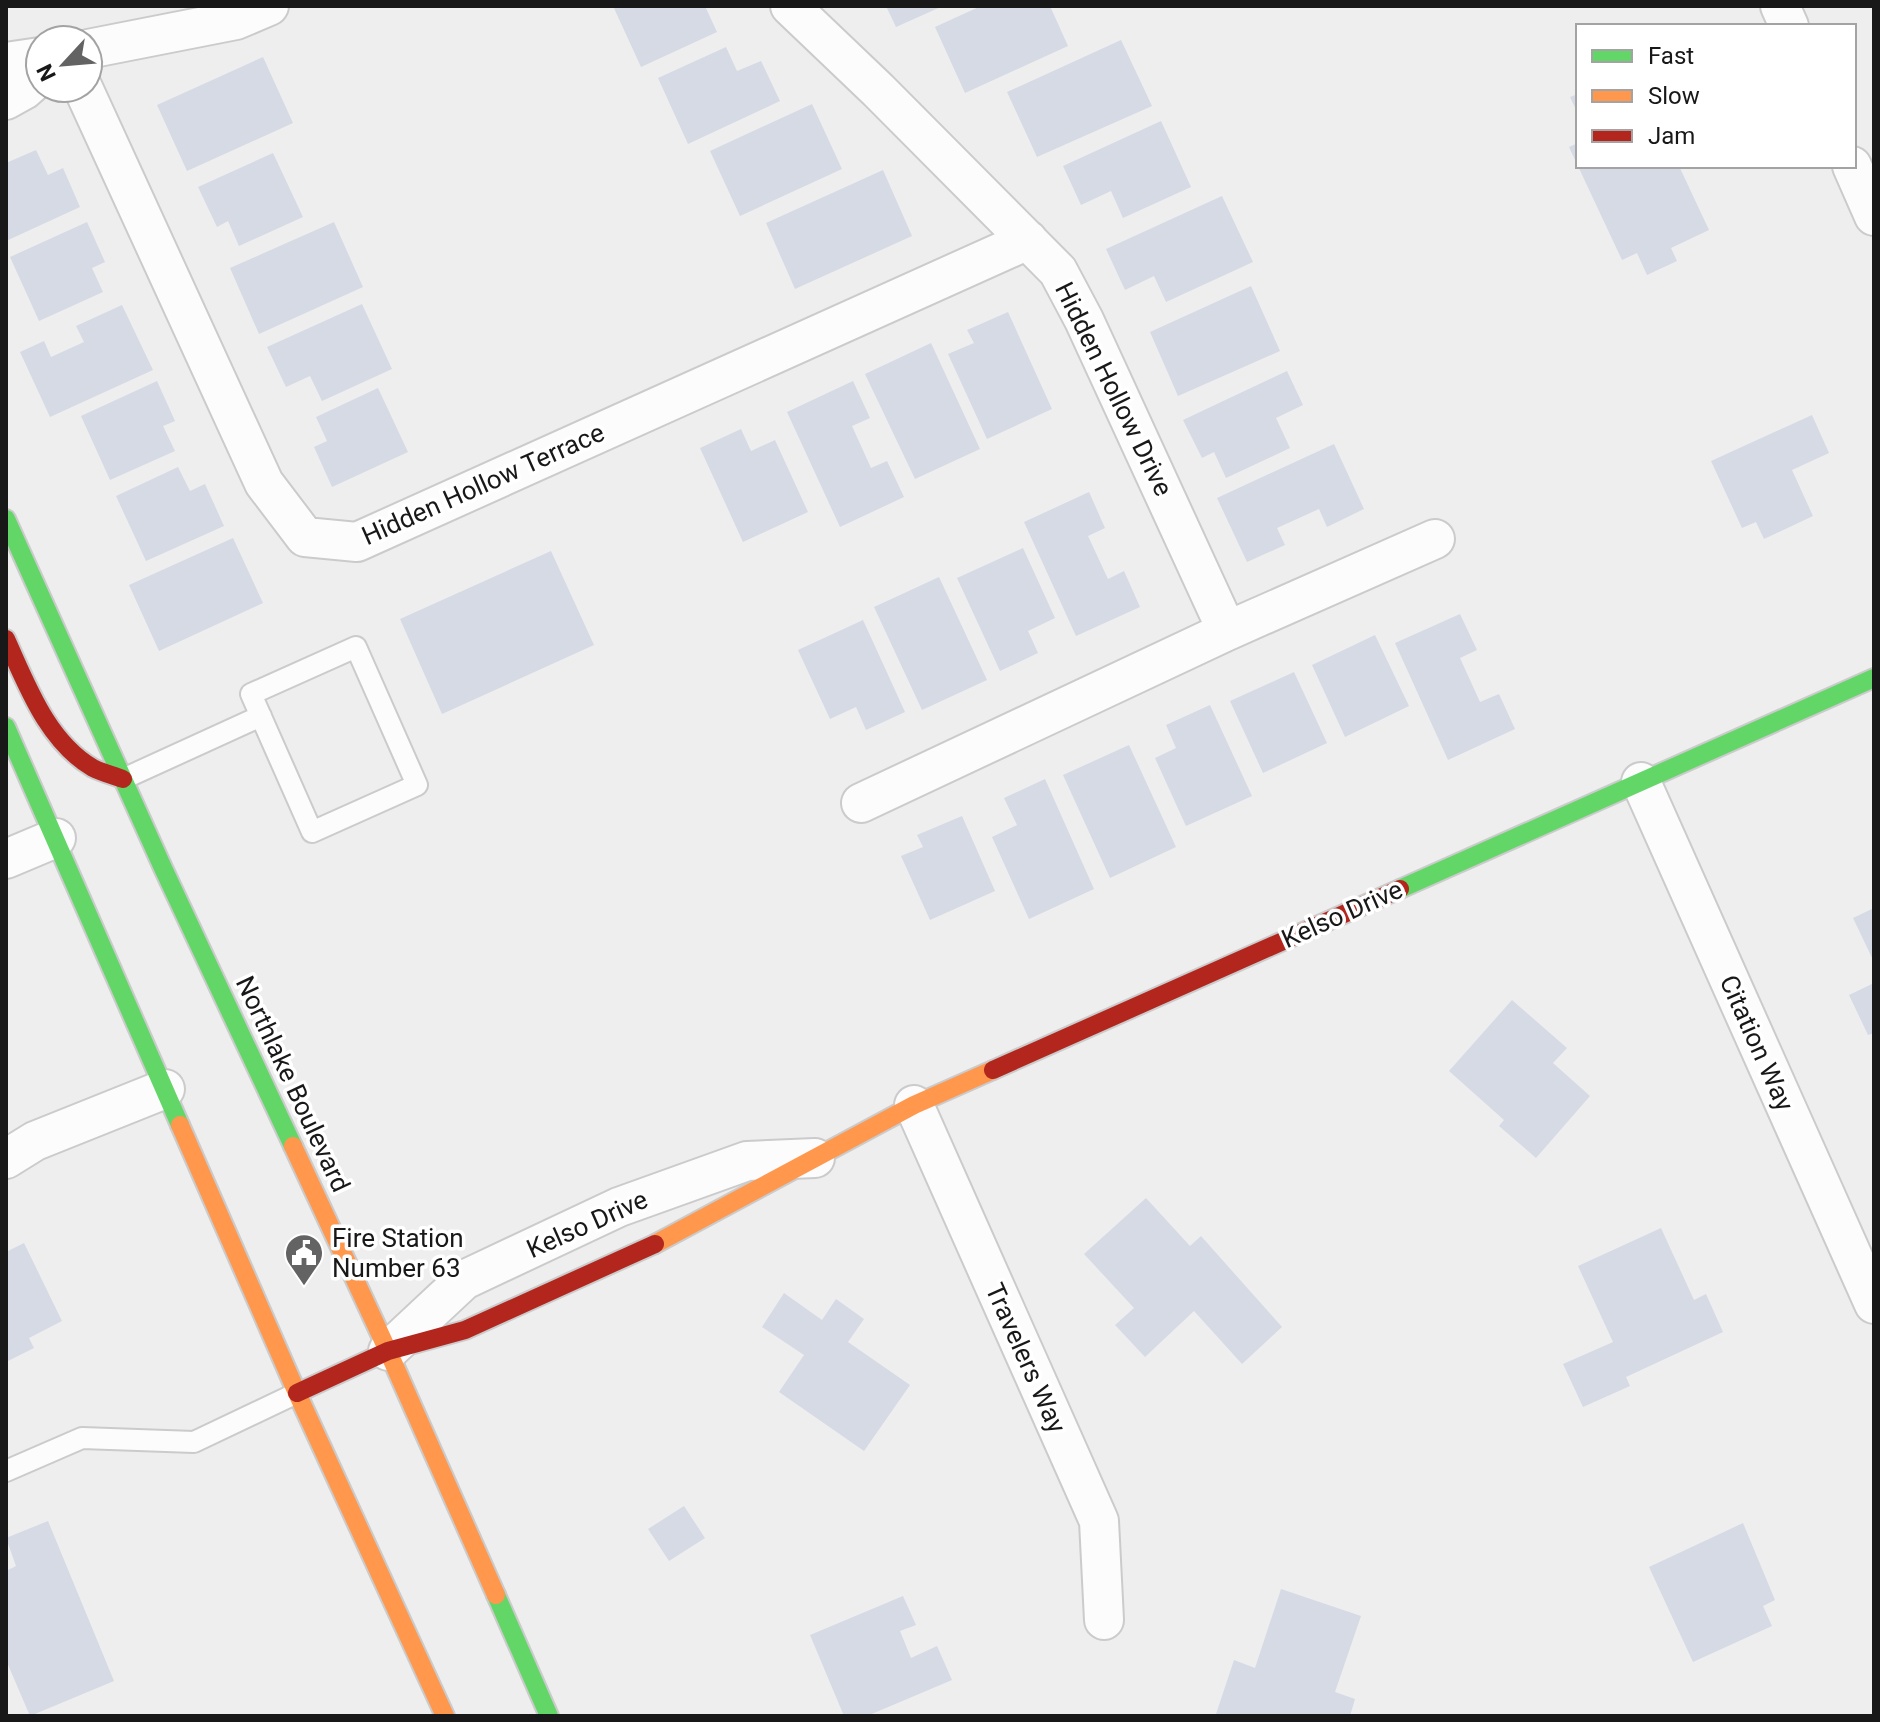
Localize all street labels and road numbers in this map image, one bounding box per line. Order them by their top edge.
street label: Hidden Hollow Drive [1049,277,1179,501]
street label: Hidden Hollow Terrace [357,417,609,551]
street label: Kelso Drive [1277,874,1407,954]
street label: Northlake Boulevard [230,971,356,1197]
street label: Citation Way [1714,971,1800,1115]
street label: Kelso Drive [522,1184,652,1264]
street label: Travelers Way [980,1278,1072,1438]

